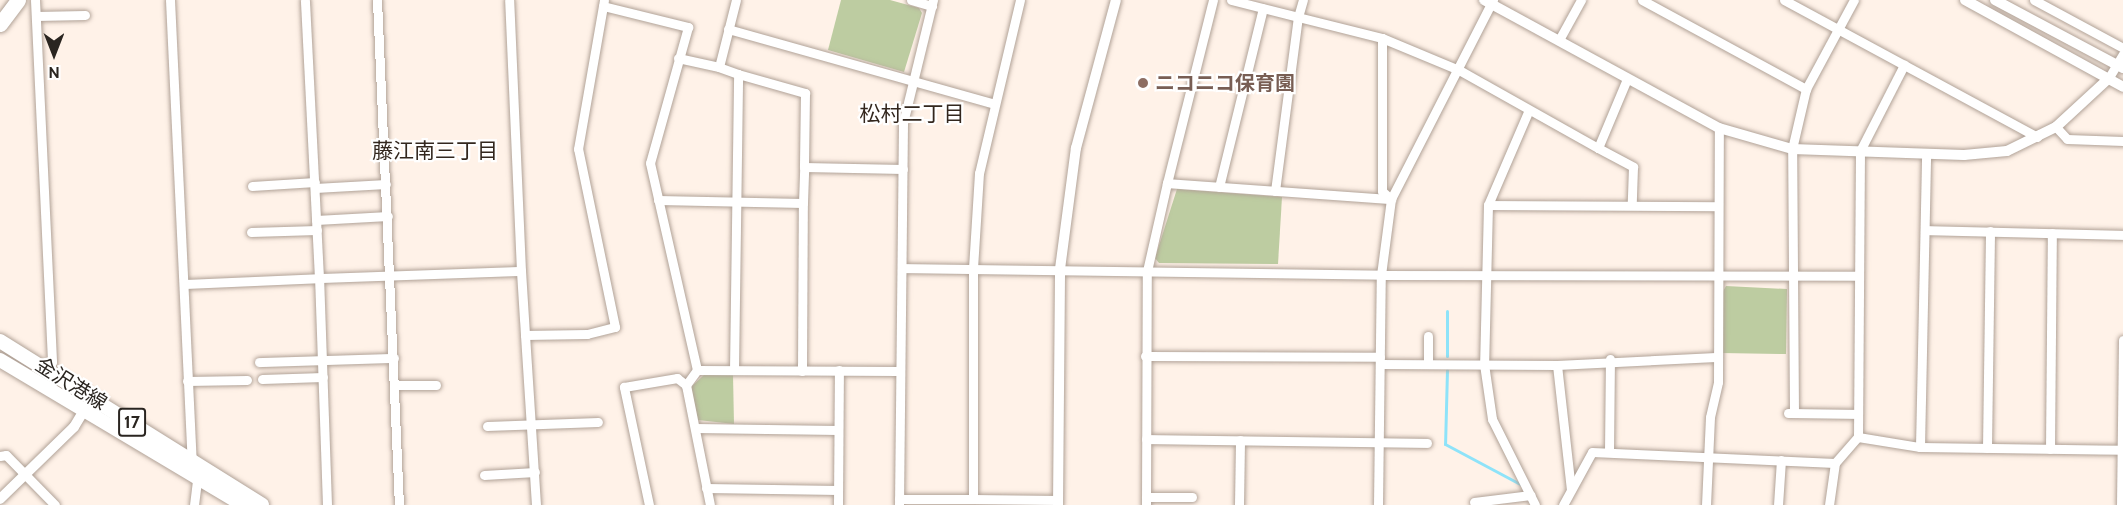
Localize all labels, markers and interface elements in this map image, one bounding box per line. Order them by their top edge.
north arrow [24,24,84,84]
text: N [48,63,60,82]
place label: ニコニコ保育園 [1155,71,1295,95]
marker: ニコニコ保育園 [1136,76,1150,90]
district label: 松村二丁目 [860,101,964,127]
district label: 藤江南三丁目 [372,138,498,164]
street label: 金沢港線 [31,353,111,415]
road number: 17 [117,407,147,437]

